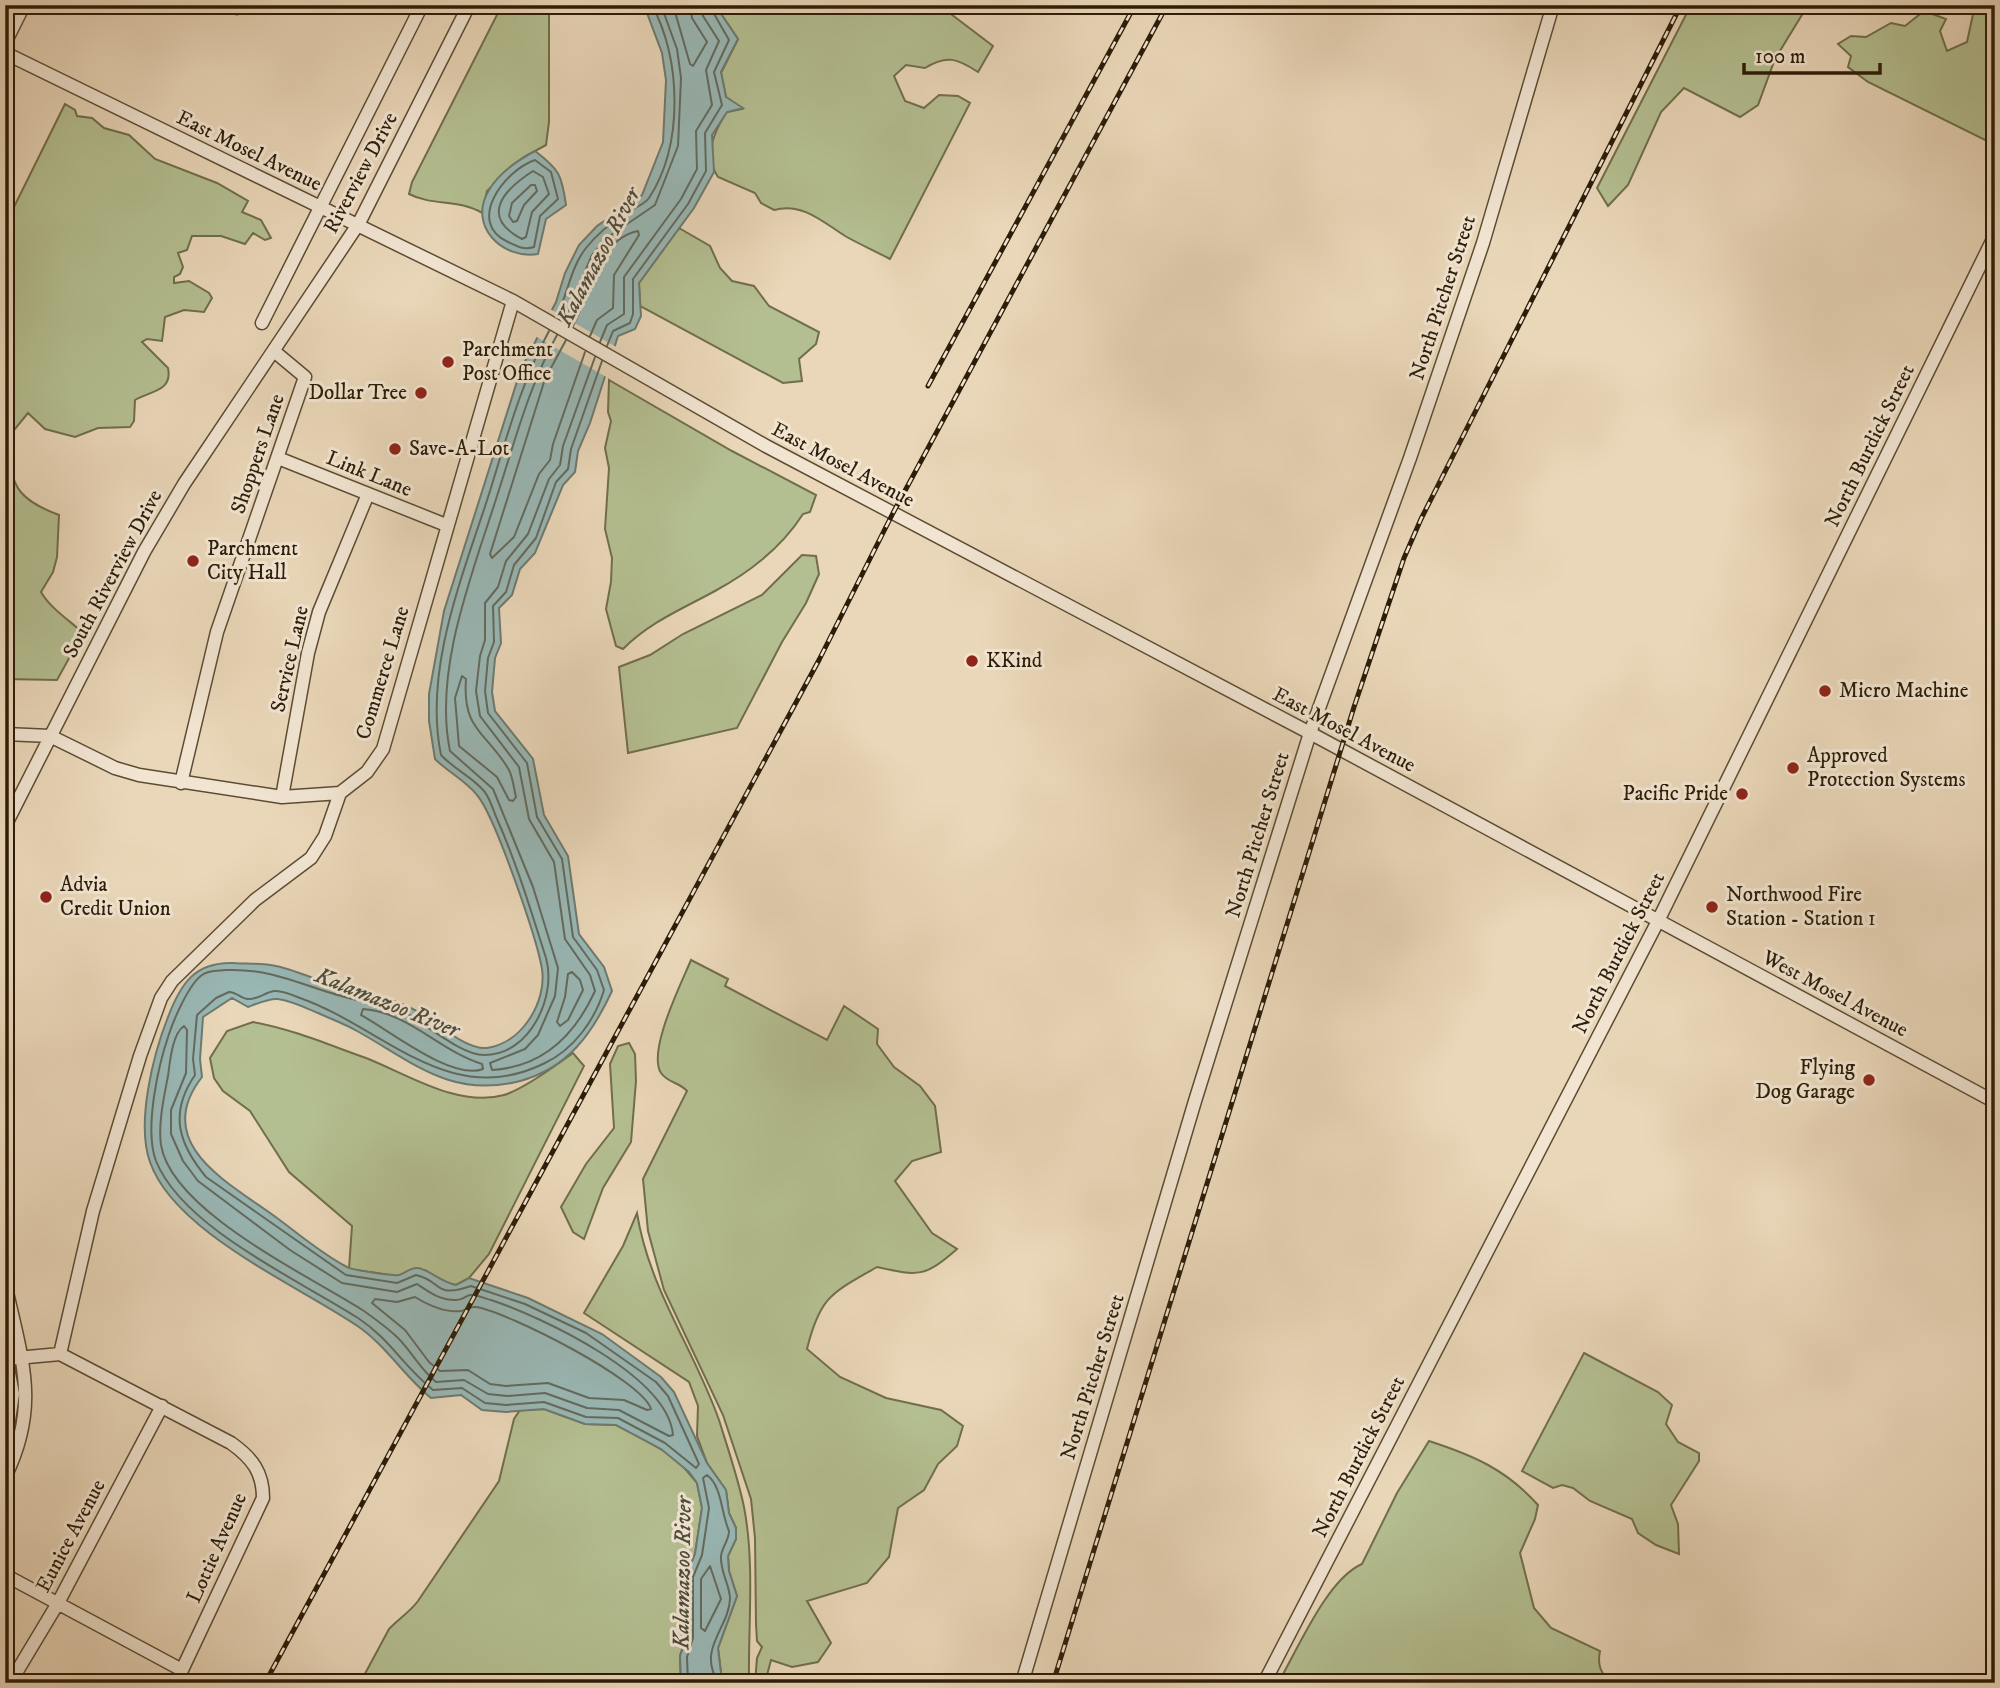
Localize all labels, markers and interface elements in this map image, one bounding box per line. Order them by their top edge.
scale bar [1744,32,1881,76]
text: 100 m [1755,44,1806,70]
street label: East Mosel Avenue [172,105,326,197]
street label: Riverview Drive [318,108,404,238]
water label: Kalamazoo River [550,181,649,332]
street label: North Pitcher Street [1404,212,1482,384]
place label: Parchment Post Office [462,337,553,387]
marker: Parchment Post Office [440,354,456,370]
street label: North Burdick Street [1819,360,1921,532]
place label: Dollar Tree [308,380,407,406]
marker: Dollar Tree [413,385,429,401]
street label: Shoppers Lane [225,390,291,517]
street label: East Mosel Avenue [767,416,919,514]
place label: Save-A-Lot [409,436,510,462]
marker: Save-A-Lot [387,441,403,457]
street label: Link Lane [322,445,416,503]
street label: South Riverview Drive [58,485,169,663]
place label: Parchment City Hall [207,536,298,586]
marker: Parchment City Hall [185,553,201,569]
street label: Service Lane [265,603,315,715]
street label: Commerce Lane [350,603,416,743]
place label: KKind [986,648,1043,674]
marker: KKind [964,653,980,669]
place label: Micro Machine [1839,678,1969,704]
street label: East Mosel Avenue [1268,681,1420,779]
marker: Micro Machine [1817,683,1833,699]
place label: Approved Protection Systems [1807,743,1966,793]
street label: North Pitcher Street [1220,749,1296,921]
marker: Approved Protection Systems [1785,760,1801,776]
place label: Pacific Pride [1622,781,1728,807]
marker: Pacific Pride [1734,786,1750,802]
street label: North Burdick Street [1567,868,1671,1038]
place label: Advia Credit Union [60,872,171,922]
place label: Northwood Fire Station - Station 1 [1726,882,1876,932]
marker: Advia Credit Union [38,889,54,905]
marker: Northwood Fire Station - Station 1 [1704,899,1720,915]
street label: West Mosel Avenue [1757,944,1913,1043]
water label: Kalamazoo River [310,961,465,1046]
place label: Flying Dog Garage [1755,1055,1856,1105]
marker: Flying Dog Garage [1861,1072,1877,1088]
street label: North Pitcher Street [1055,1291,1131,1463]
street label: North Burdick Street [1307,1372,1411,1542]
street label: Eunice Avenue [30,1475,112,1597]
street label: Lottie Avenue [181,1489,253,1607]
water label: Kalamazoo River [667,1494,699,1651]

